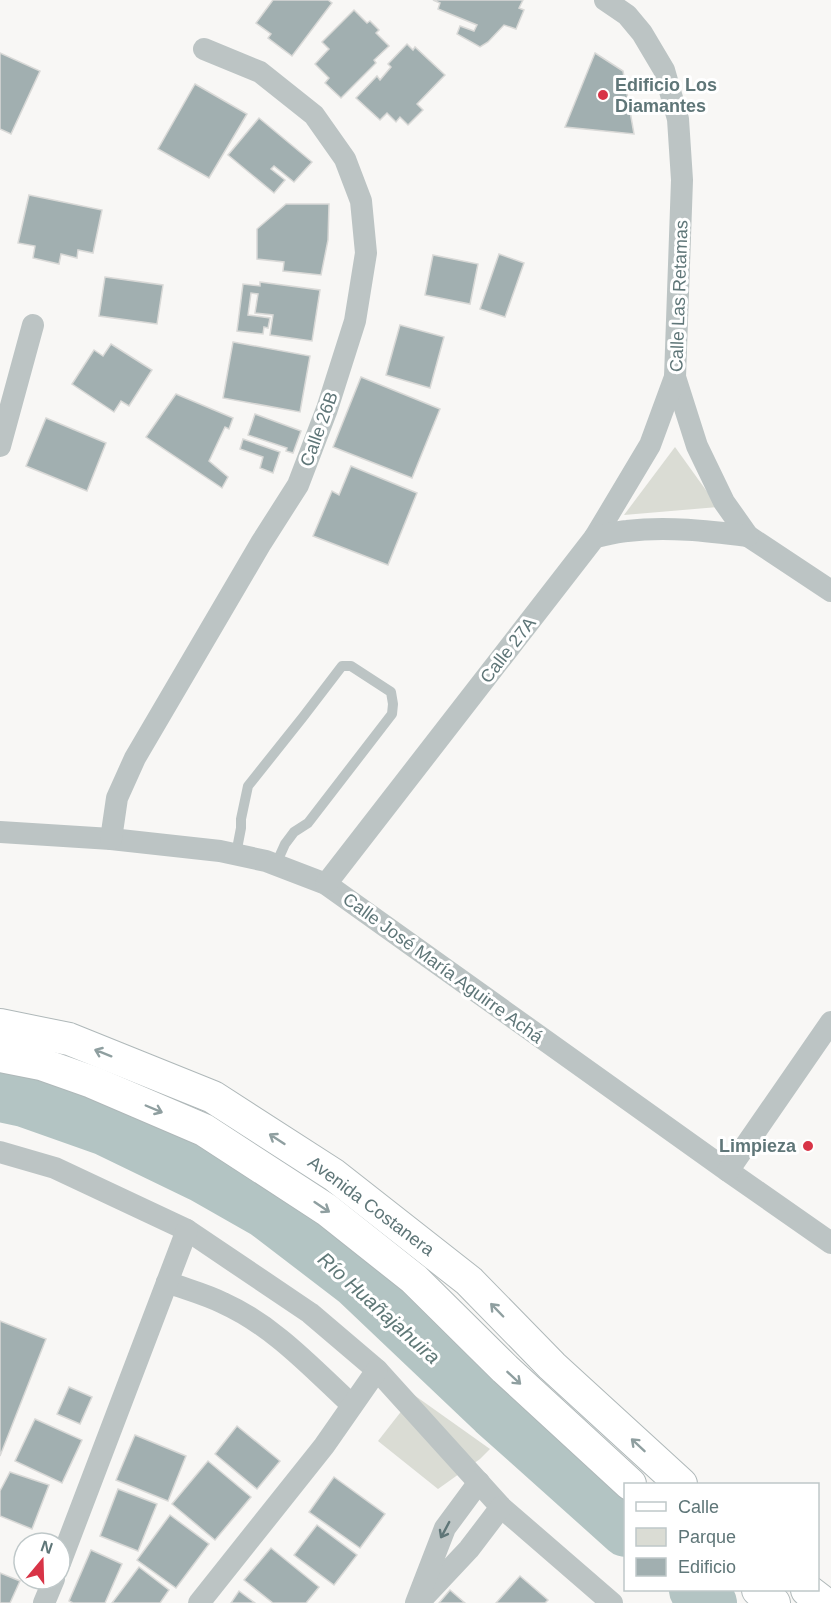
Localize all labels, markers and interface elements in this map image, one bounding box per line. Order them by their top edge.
place label: Edificio Los Diamantes [615,75,717,116]
marker: Edificio Los Diamantes [596,88,610,102]
street label: Calle Las Retamas [666,220,692,372]
street label: Calle 26B [296,389,342,469]
street label: Calle 27A [476,613,540,687]
street label: Calle José María Aguirre Achá [339,889,548,1048]
one-way arrow [95,1047,113,1058]
one-way arrow [145,1104,163,1115]
one-way arrow [270,1133,286,1145]
place label: Limpieza [719,1136,797,1156]
marker: Limpieza [801,1139,815,1153]
street label: Avenida Costanera [304,1152,439,1261]
one-way arrow [313,1201,330,1213]
water label: Río Huañajahuira [314,1248,444,1368]
one-way arrow [490,1302,505,1317]
one-way arrow [507,1371,522,1385]
one-way arrow [631,1438,646,1452]
legend [624,1483,819,1591]
text: Calle [678,1497,719,1517]
one-way arrow [439,1520,451,1538]
text: Parque [678,1527,736,1547]
north arrow [12,1531,72,1591]
text: N [38,1537,55,1557]
text: Edificio [678,1557,736,1577]

